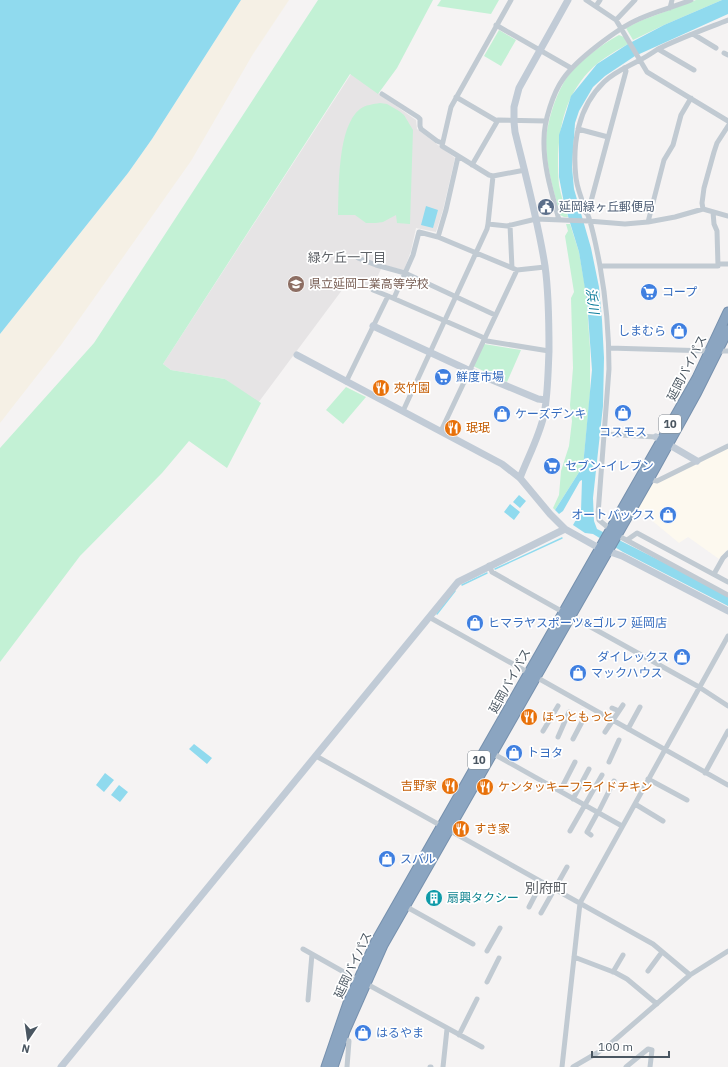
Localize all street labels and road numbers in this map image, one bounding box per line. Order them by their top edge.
street label: 延岡バイパス [664,332,710,403]
road number: 10 [659,415,681,433]
street label: 延岡バイパス [486,646,534,716]
road number: 10 [468,751,490,769]
street label: 延岡バイパス [331,929,375,1000]

